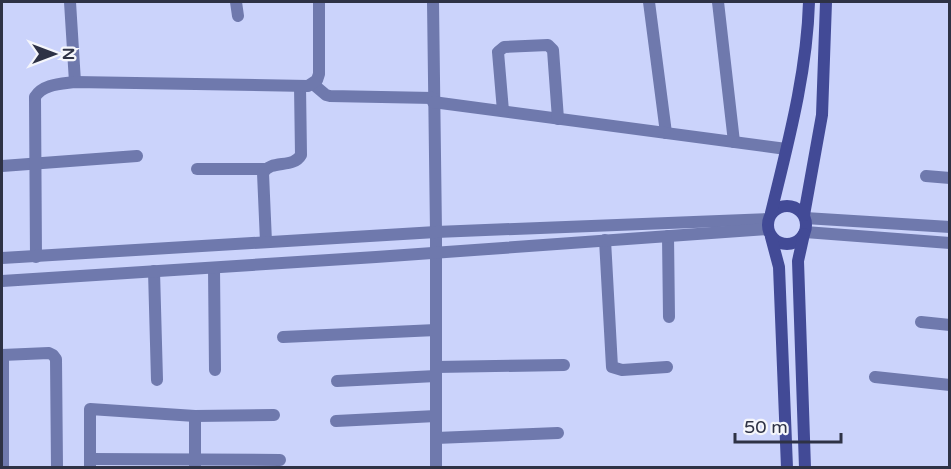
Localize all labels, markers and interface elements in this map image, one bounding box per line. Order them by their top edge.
north arrow [24,24,84,84]
text: N [58,48,78,60]
scale bar [735,406,842,444]
text: 50 m [744,416,788,438]

